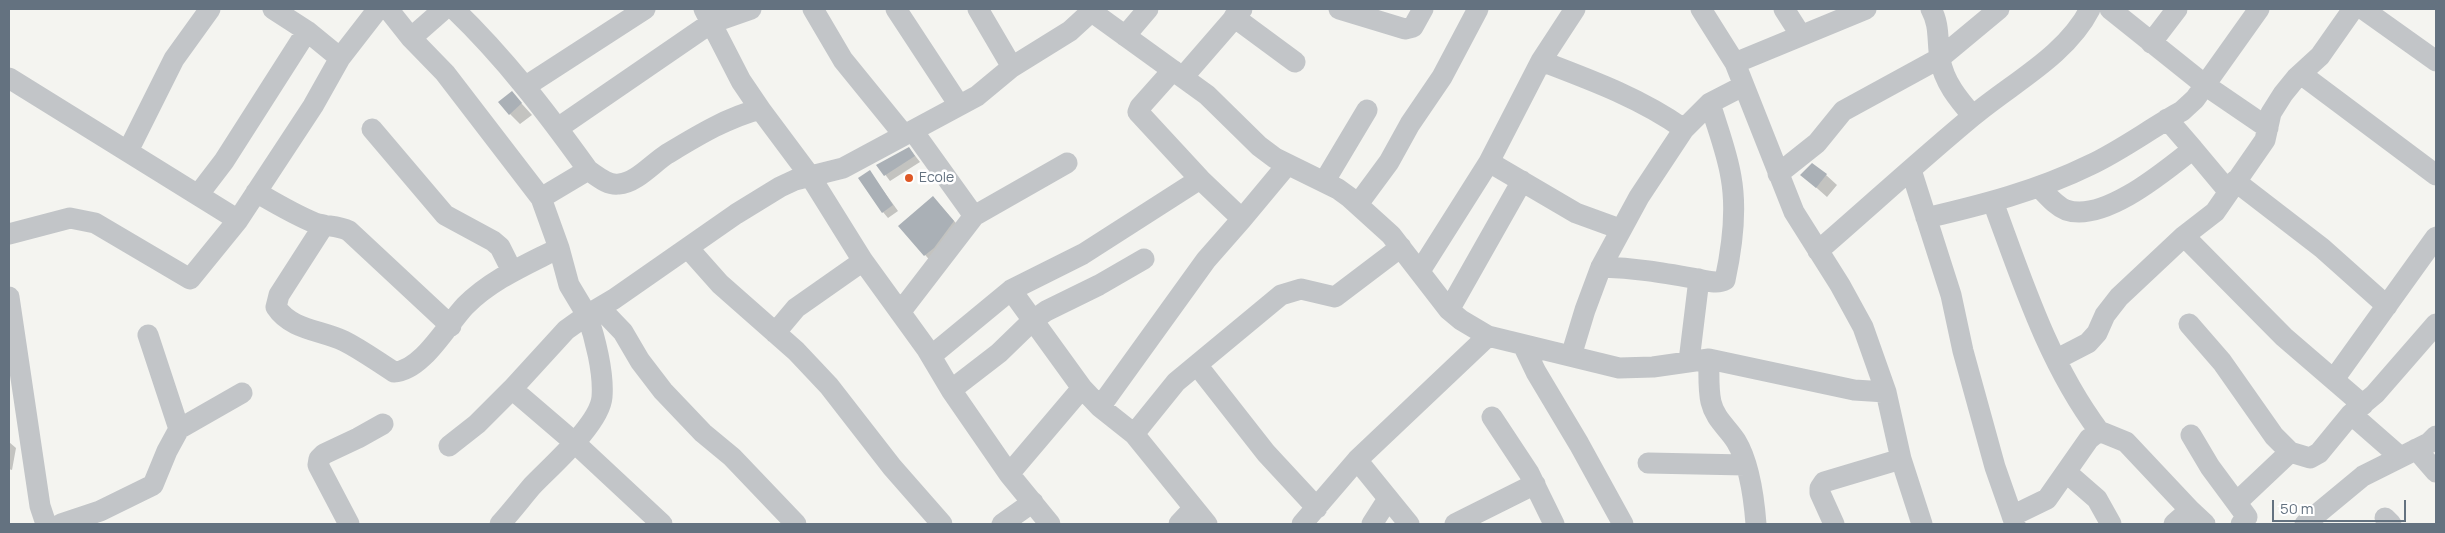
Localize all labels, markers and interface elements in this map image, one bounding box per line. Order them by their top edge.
place label: Ecole [919,170,954,186]
marker: Ecole [903,172,915,184]
scale bar [2275,490,2409,522]
text: 50 m [2280,498,2314,519]

